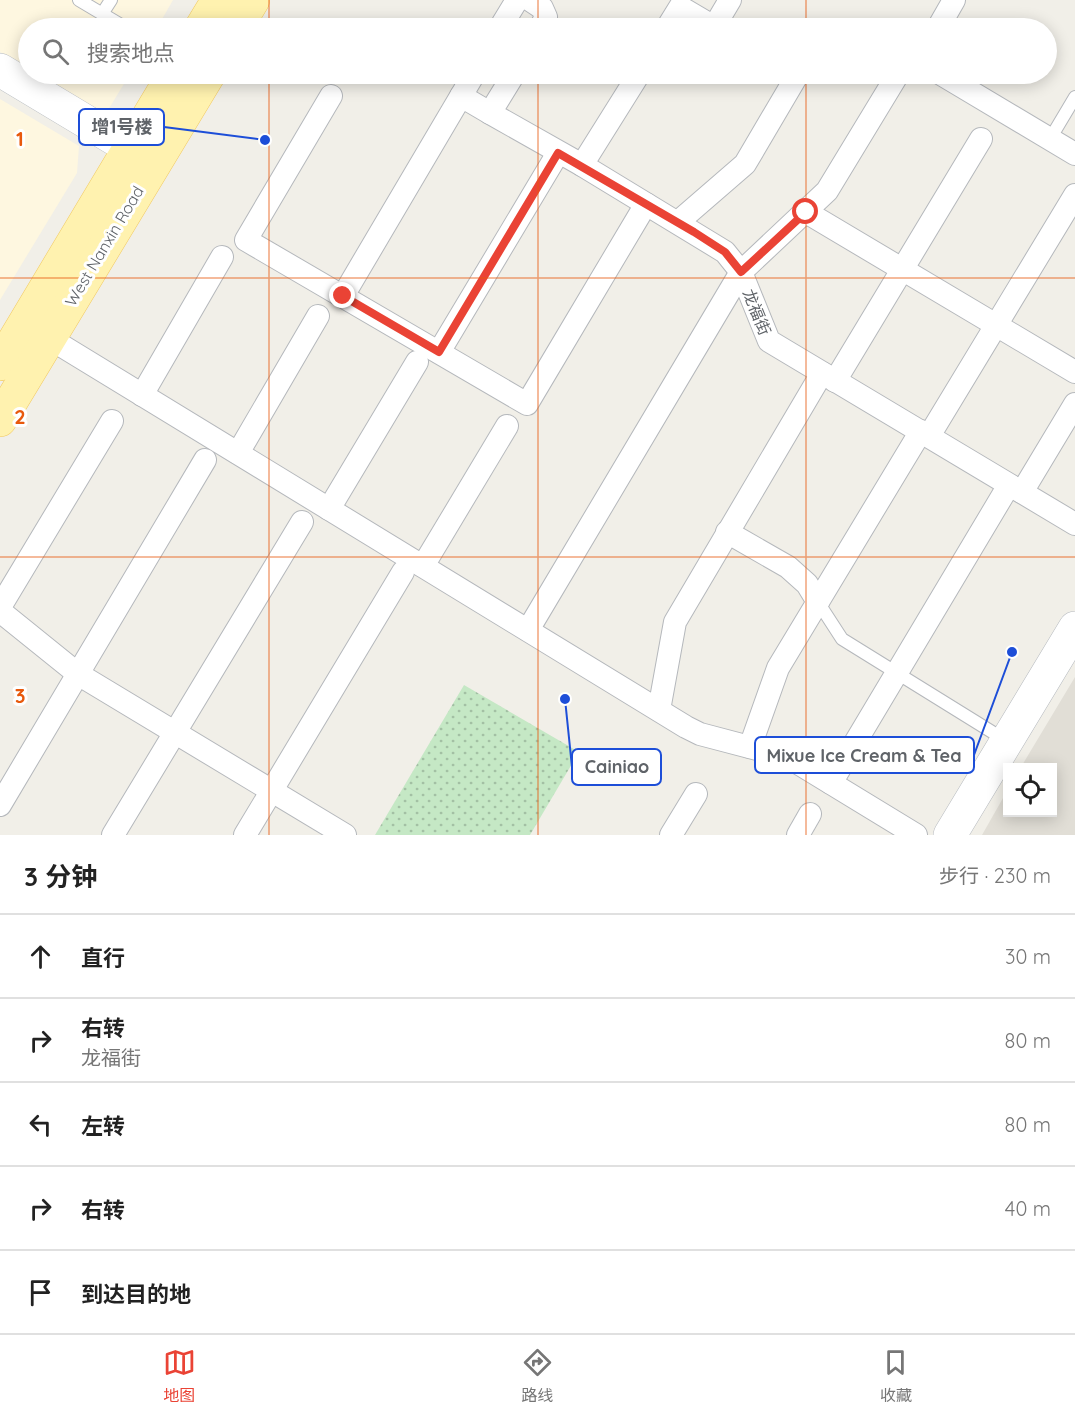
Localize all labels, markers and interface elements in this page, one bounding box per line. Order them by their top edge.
search box [18,18,1057,84]
icon: search [39,35,72,68]
text: 搜索地点 [87,39,175,67]
callout: 增1号楼 [79,109,164,145]
text: 增1号楼 [91,115,153,138]
text: 1 [16,126,24,151]
street label: West Nanxin Road [60,182,148,310]
route start [792,198,818,224]
route end [329,282,355,308]
street label: 龙福街 [739,286,775,338]
text: 2 [14,404,26,429]
text: 3 [15,683,25,708]
callout: Mixue Ice Cream & Tea [755,737,974,773]
text: Mixue Ice Cream & Tea [766,744,962,767]
callout: Cainiao [572,749,661,785]
text: Cainiao [585,755,649,778]
map controls [1003,763,1057,817]
button: locate [1003,763,1057,817]
text: 3 分钟 [24,860,97,893]
text: 步行 · 230 m [939,863,1051,888]
icon: ahead [24,940,57,973]
text: 直行 [81,944,125,972]
text: 30 m [1005,944,1051,969]
text: 右转 [81,1014,125,1042]
icon: right [24,1024,57,1057]
text: 80 m [1005,1028,1051,1053]
text: 龙福街 [81,1045,141,1070]
icon: left [24,1108,57,1141]
text: 左转 [81,1112,125,1140]
text: 80 m [1005,1112,1051,1137]
icon: right [24,1192,57,1225]
text: 右转 [81,1196,125,1224]
text: 40 m [1005,1196,1051,1221]
icon: arrive [24,1276,57,1309]
text: 到达目的地 [81,1280,191,1308]
tab: 地图 [163,1346,196,1406]
tab: 路线 [521,1346,554,1406]
tab: 收藏 [879,1346,912,1406]

